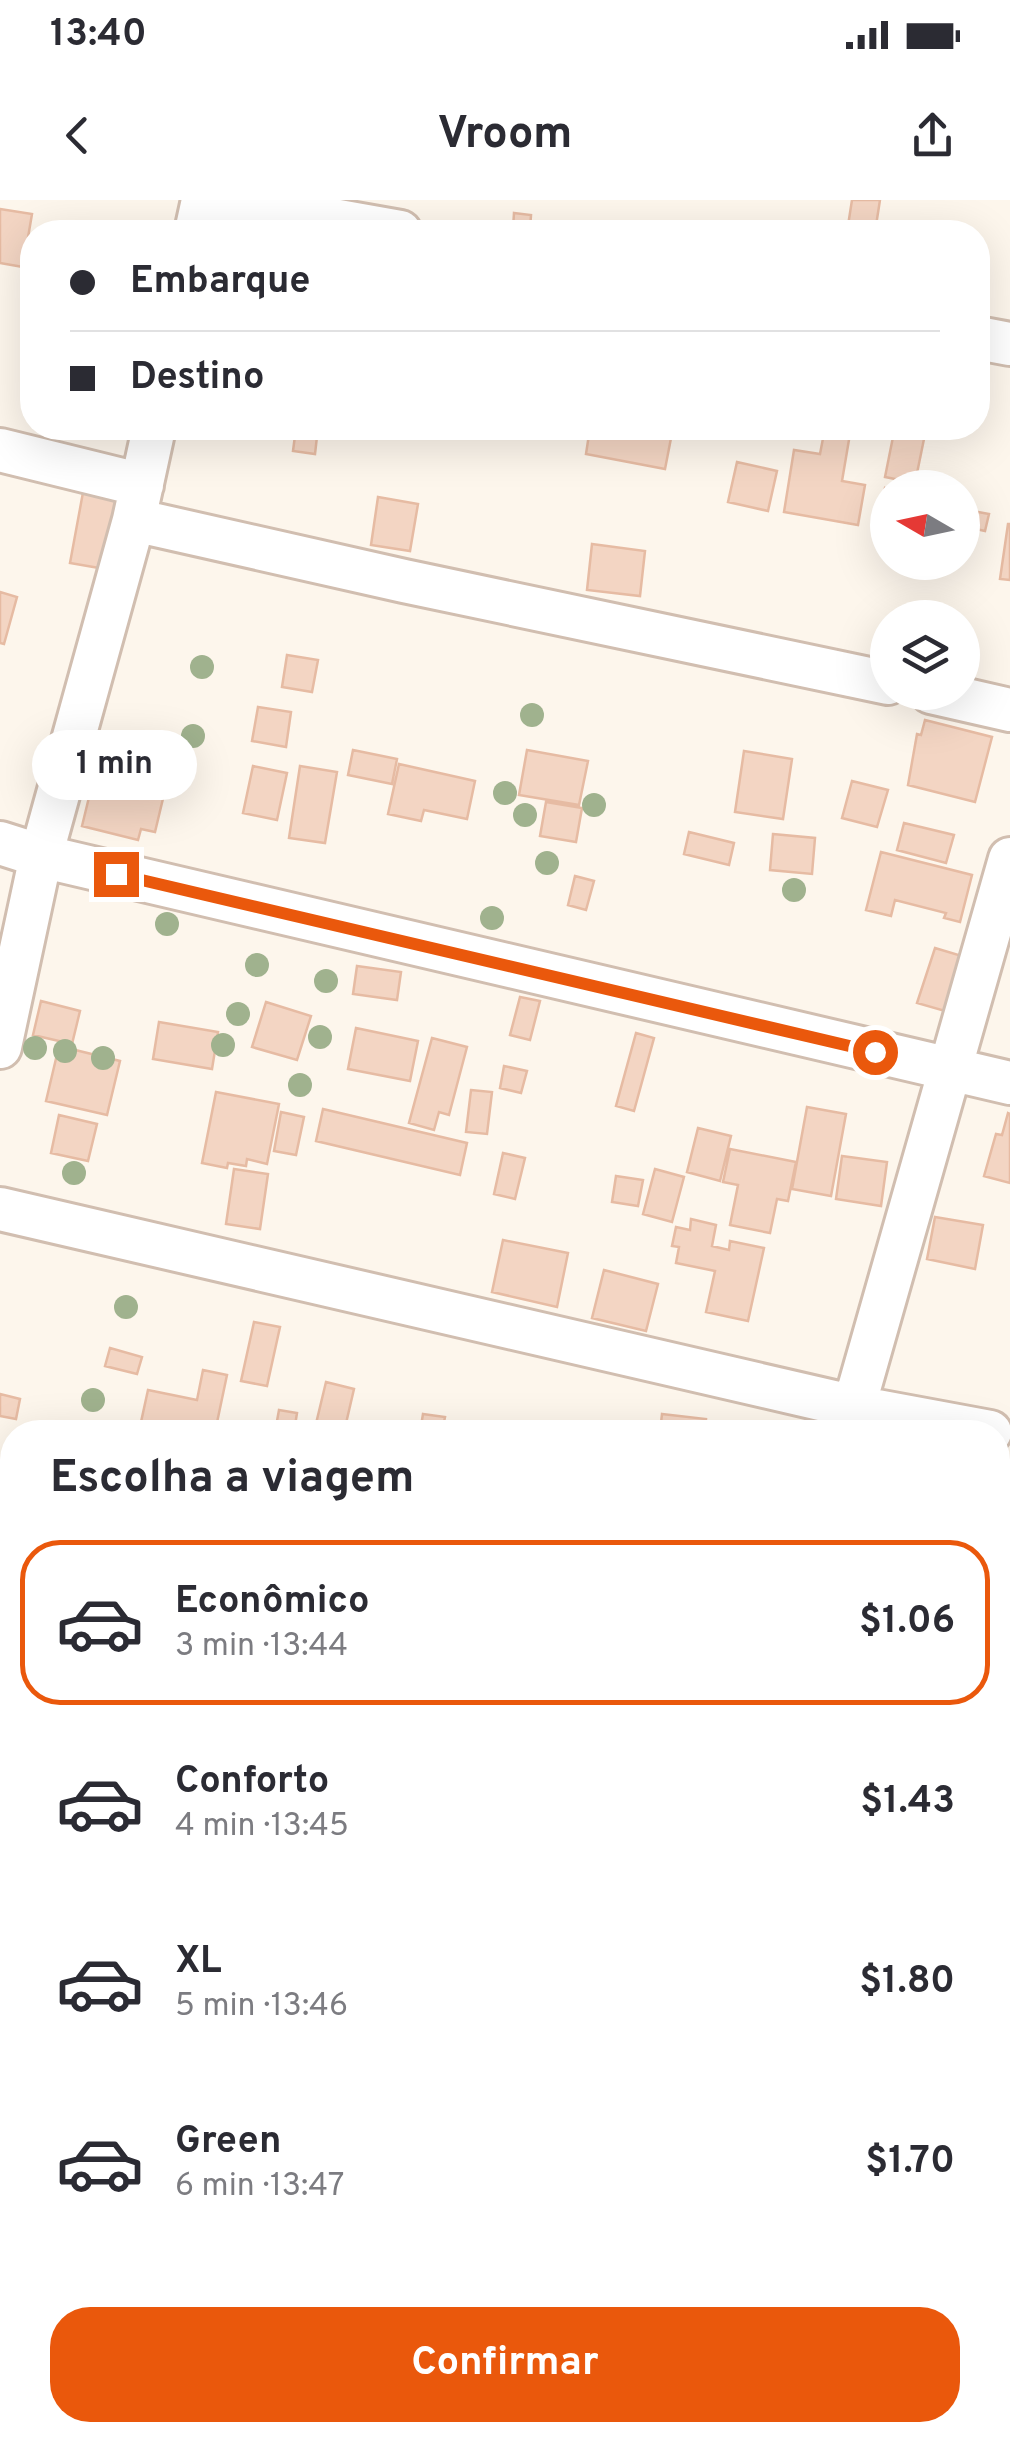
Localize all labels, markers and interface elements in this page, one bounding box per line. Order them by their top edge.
text: 13:40 [50,11,147,60]
text: Vroom [437,107,573,164]
icon: back [50,108,105,163]
icon: share [905,108,960,163]
text: Embarque [130,258,310,307]
text: Destino [130,354,265,403]
north arrow [870,470,980,580]
map controls [870,470,980,710]
button: layers [870,600,980,710]
callout: 1 min [34,729,198,799]
text: 1 min [76,745,153,785]
route end [94,852,139,897]
route start [853,1030,898,1075]
text: Escolha a viagem [50,1451,415,1508]
icon: car [55,1578,145,1668]
text: Econômico [175,1578,370,1627]
text: $1.06 [859,1598,955,1647]
text: 3 min · 13:44 [175,1627,348,1667]
icon: car [55,1758,145,1848]
text: Conforto [175,1758,329,1807]
text: $1.43 [860,1778,955,1827]
text: 4 min · 13:45 [175,1807,349,1847]
icon: car [55,1938,145,2028]
text: XL [175,1938,222,1987]
text: $1.80 [859,1958,955,2007]
text: 5 min · 13:46 [175,1987,348,2027]
icon: car [55,2118,145,2208]
text: Green [175,2118,281,2167]
text: $1.70 [865,2138,955,2187]
text: 6 min · 13:47 [175,2167,345,2207]
button: Confirmar [50,2307,960,2422]

